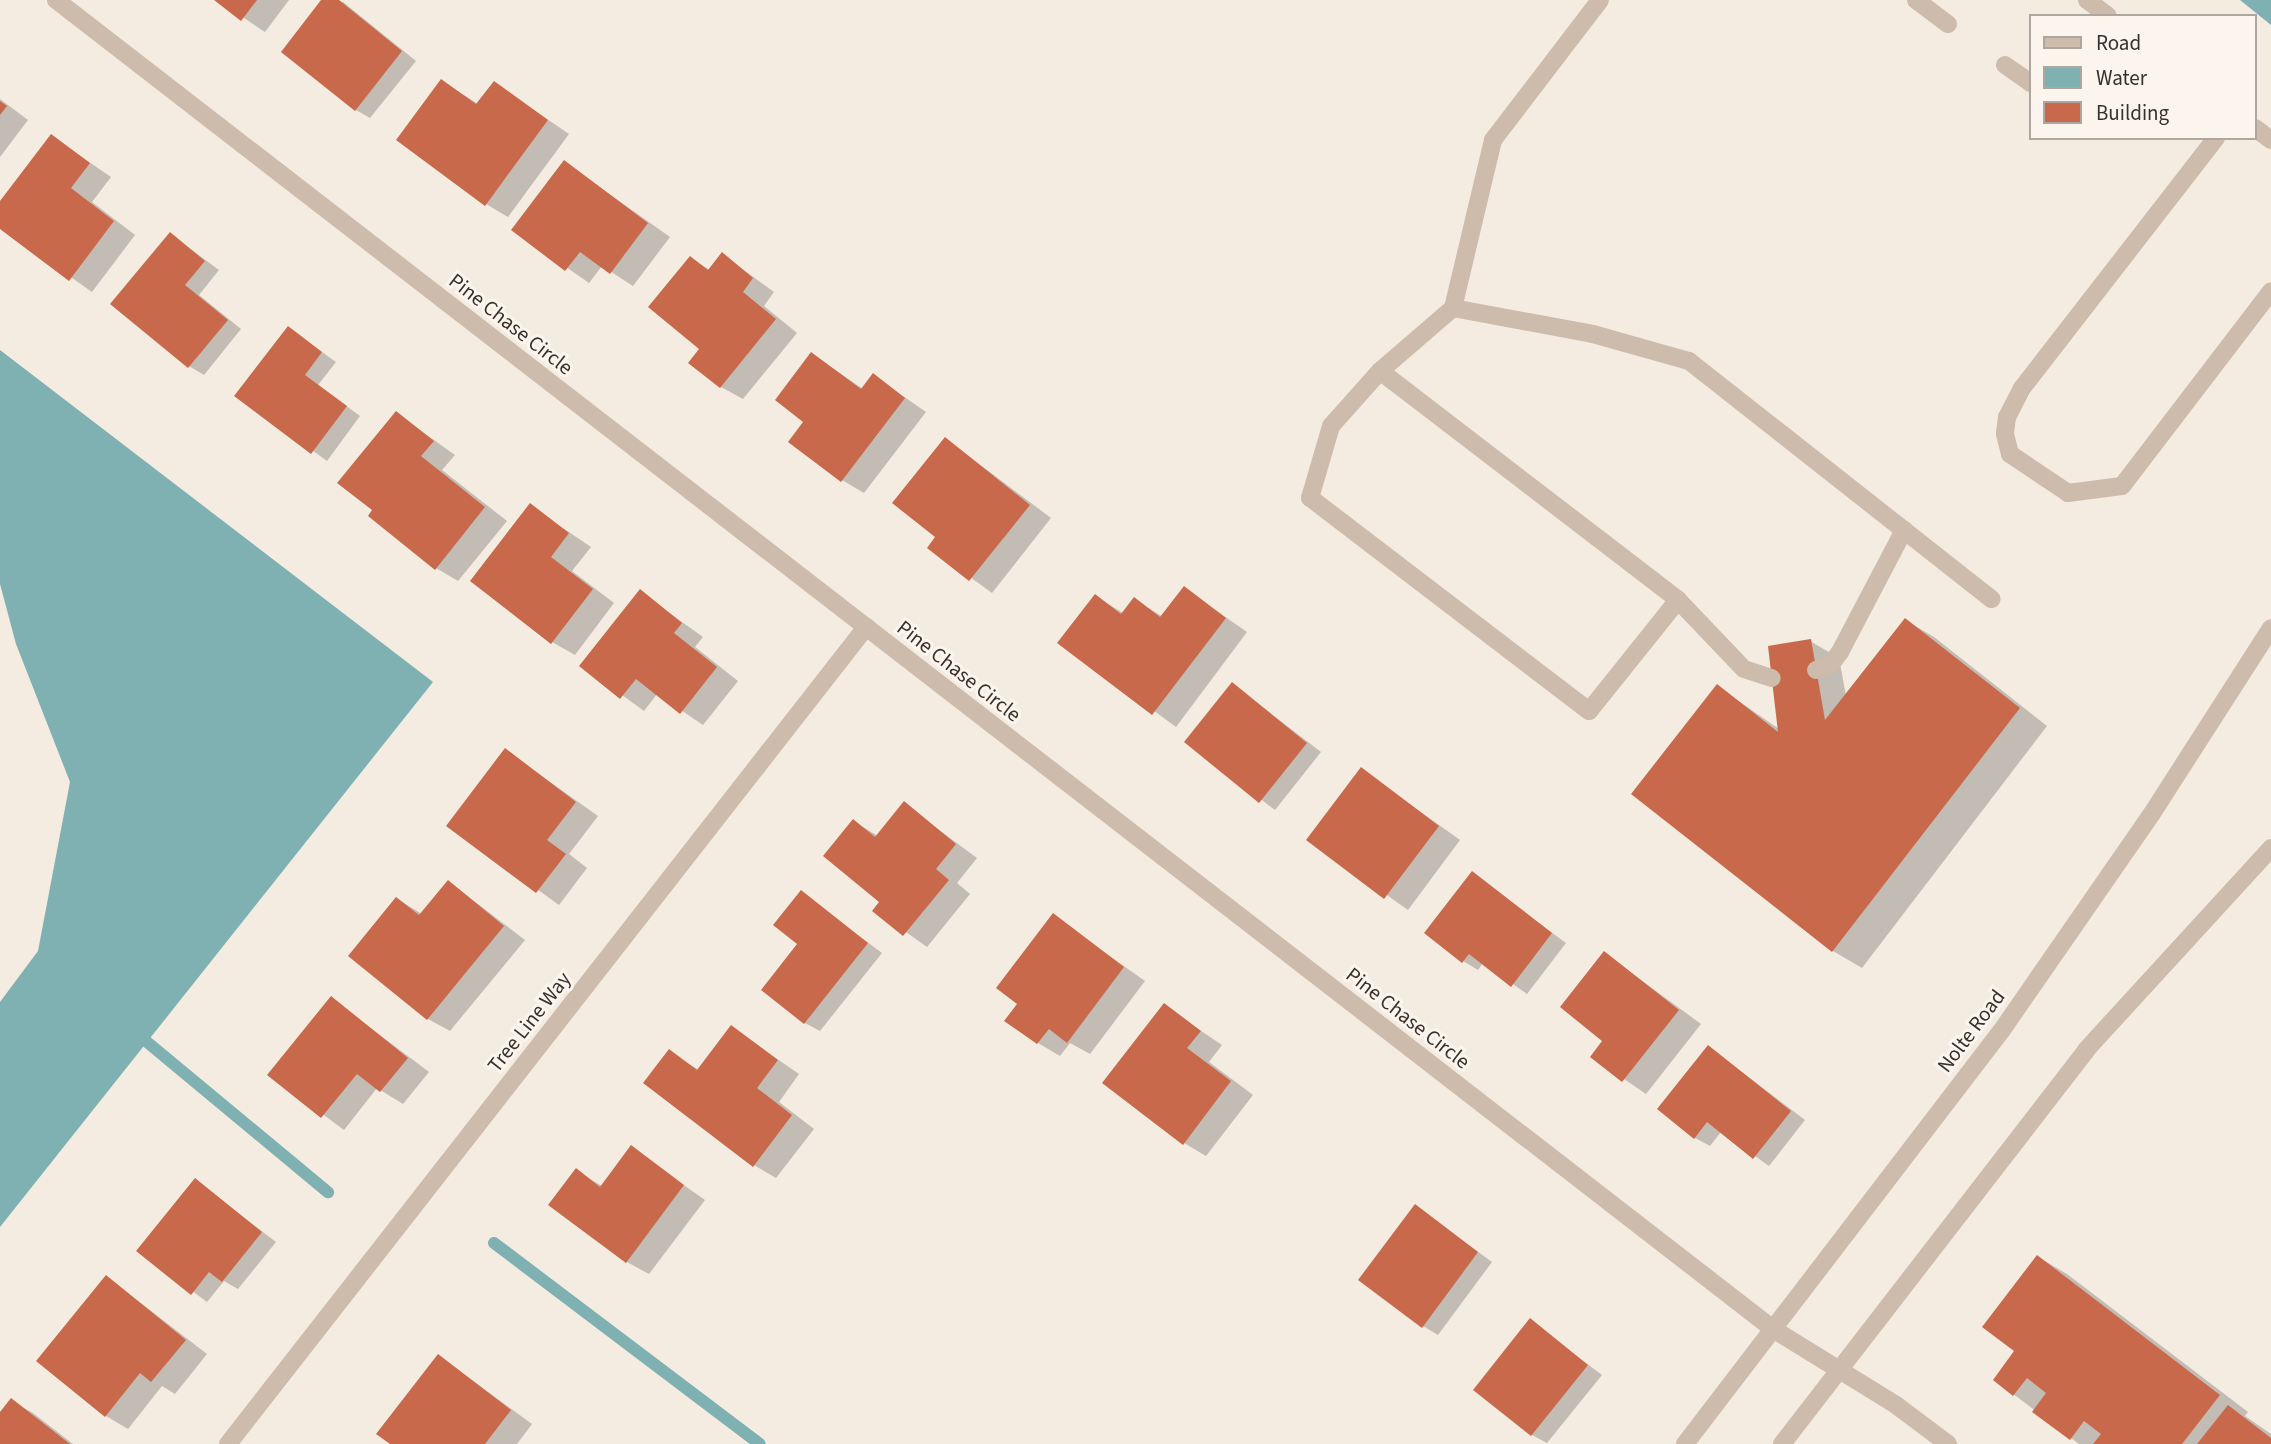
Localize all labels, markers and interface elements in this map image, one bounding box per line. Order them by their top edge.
legend [2030,14,2257,140]
text: Road [2096,28,2141,58]
text: Water [2096,63,2147,93]
text: Building [2096,98,2169,128]
street label: Pine Chase Circle [444,268,578,380]
street label: Pine Chase Circle [892,615,1026,727]
street label: Pine Chase Circle [1341,962,1475,1074]
street label: Tree Line Way [482,967,576,1077]
street label: Nolte Road [1932,985,2010,1077]

